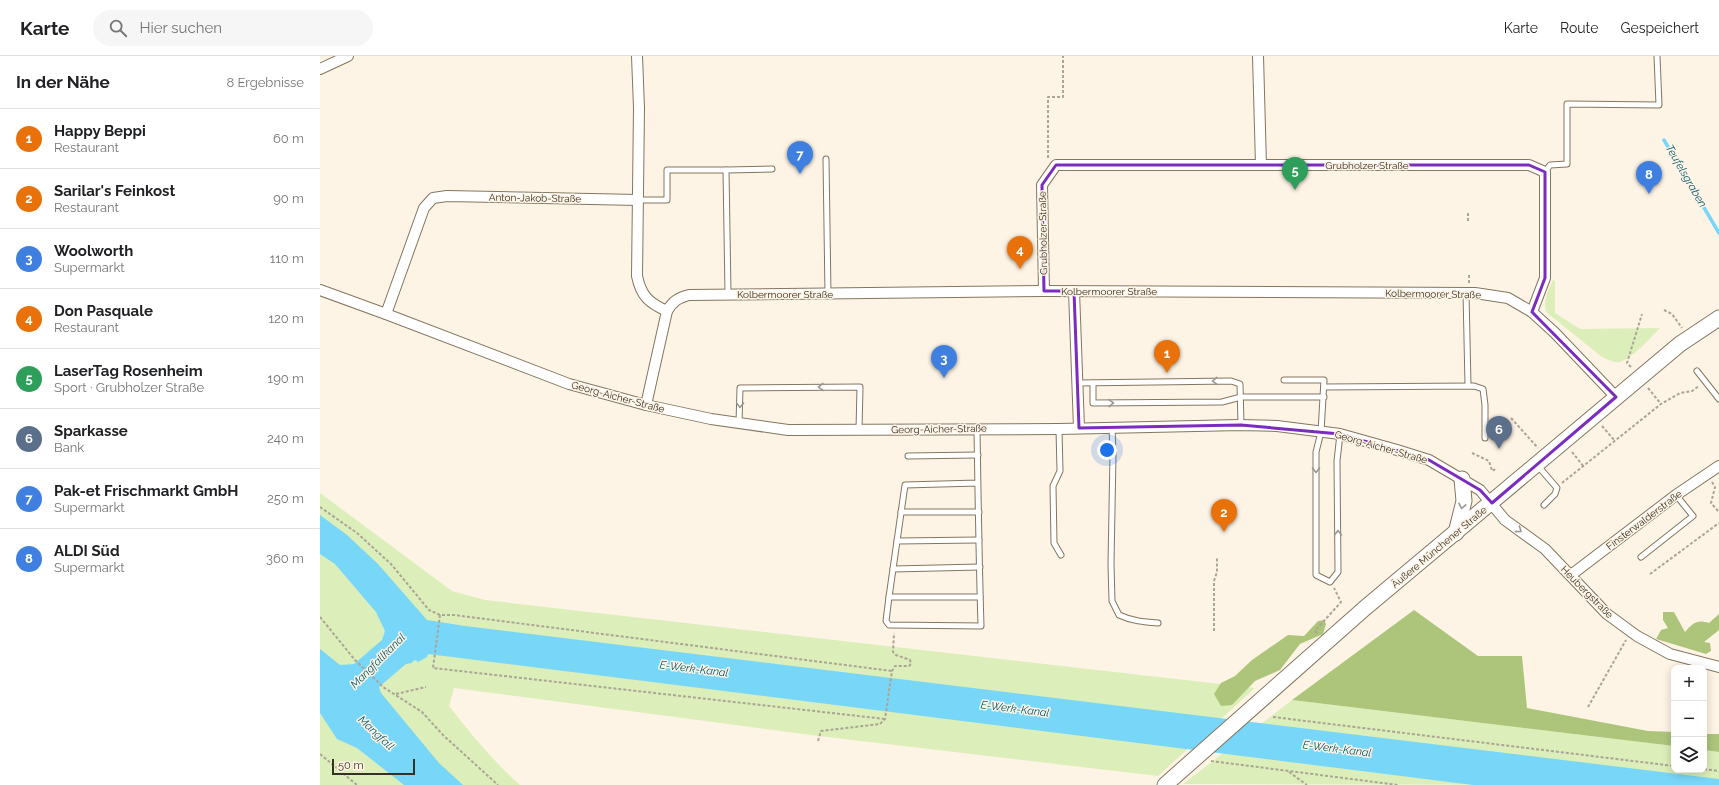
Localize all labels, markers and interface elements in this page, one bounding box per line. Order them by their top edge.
search box [93,10,373,46]
text: Karte [20,17,69,39]
icon: search [107,17,129,39]
text: Hier suchen [139,19,222,37]
text: Karte [1504,20,1538,36]
text: Route [1560,20,1598,36]
text: Gespeichert [1620,20,1699,36]
text: In der Nähe [16,72,110,92]
text: 8 Ergebnisse [226,75,304,90]
text: Happy Beppi [54,122,146,140]
text: 1 [26,131,32,146]
text: 60 m [273,131,304,146]
text: Restaurant [54,140,119,155]
pin: 7 [787,141,813,174]
water label: Teufelsgraben [1663,142,1709,210]
pin: 5 [1282,157,1308,190]
street label: Grubholzer Straße [1325,160,1409,171]
pin: 8 [1636,161,1662,194]
text: Sarilar's Feinkost [54,182,175,200]
text: 2 [25,191,33,206]
text: 90 m [273,191,304,206]
street label: Grubholzer Straße [1037,191,1049,275]
street label: Anton-Jakob-Straße [489,192,581,204]
text: Restaurant [54,200,119,215]
pin: 4 [1007,236,1033,269]
text: Woolworth [54,242,133,260]
text: 3 [25,251,33,266]
text: 110 m [270,251,304,266]
text: Supermarkt [54,260,125,275]
street label: Kolbermoorer Straße [1061,286,1157,297]
street label: Kolbermoorer Straße [1385,288,1481,300]
street label: Kolbermoorer Straße [737,289,833,300]
text: Don Pasquale [54,302,153,320]
text: 4 [25,311,33,326]
text: 120 m [268,311,304,326]
text: Restaurant [54,320,119,335]
pin: 1 [1154,340,1180,373]
pin: 3 [931,345,957,378]
text: LaserTag Rosenheim [54,362,203,380]
text: 5 [25,371,33,386]
text: 190 m [268,371,304,386]
one-way arrow [1212,377,1218,385]
street label: Georg-Aicher-Straße [570,379,666,415]
text: Sport · Grubholzer Straße [54,380,204,395]
one-way arrow [818,383,824,391]
one-way arrow [1108,398,1114,407]
one-way arrow [736,402,744,408]
pin: 6 [1486,416,1512,449]
text: Sparkasse [54,422,128,440]
street label: Georg-Aicher-Straße [891,423,987,435]
street label: Georg-Aicher-Straße [1333,429,1429,466]
text: 6 [25,431,33,446]
text: 240 m [267,431,304,446]
text: Bank [54,440,84,455]
your location [1097,440,1117,460]
one-way arrow [1312,467,1320,473]
text: Pak-et Frischmarkt GmbH [54,482,238,500]
street label: Finsterwalderstraße [1604,488,1684,552]
text: 7 [25,491,33,506]
text: 250 m [267,491,304,506]
pin: 2 [1211,499,1237,532]
text: Supermarkt [54,500,125,515]
one-way arrow [1459,503,1467,509]
street label: Äußere Münchener Straße [1389,504,1489,590]
one-way arrow [1515,525,1522,533]
one-way arrow [1334,530,1342,536]
text: ALDI Süd [54,542,120,560]
text: 8 [25,551,33,566]
text: 360 m [266,551,304,566]
text: Supermarkt [54,560,125,575]
street label: Heubergstraße [1559,564,1615,620]
water label: Mangfallkanal [348,631,408,691]
water label: E-Werk-Kanal [659,658,729,680]
map controls [1671,665,1707,773]
button: + [1671,665,1707,701]
water label: E-Werk-Kanal [980,698,1050,720]
button: − [1671,701,1707,737]
water label: Mangfall [355,713,397,753]
button: layers [1671,737,1707,773]
water label: E-Werk-Kanal [1302,738,1372,760]
scale bar [332,757,415,776]
text: 50 m [338,759,364,772]

